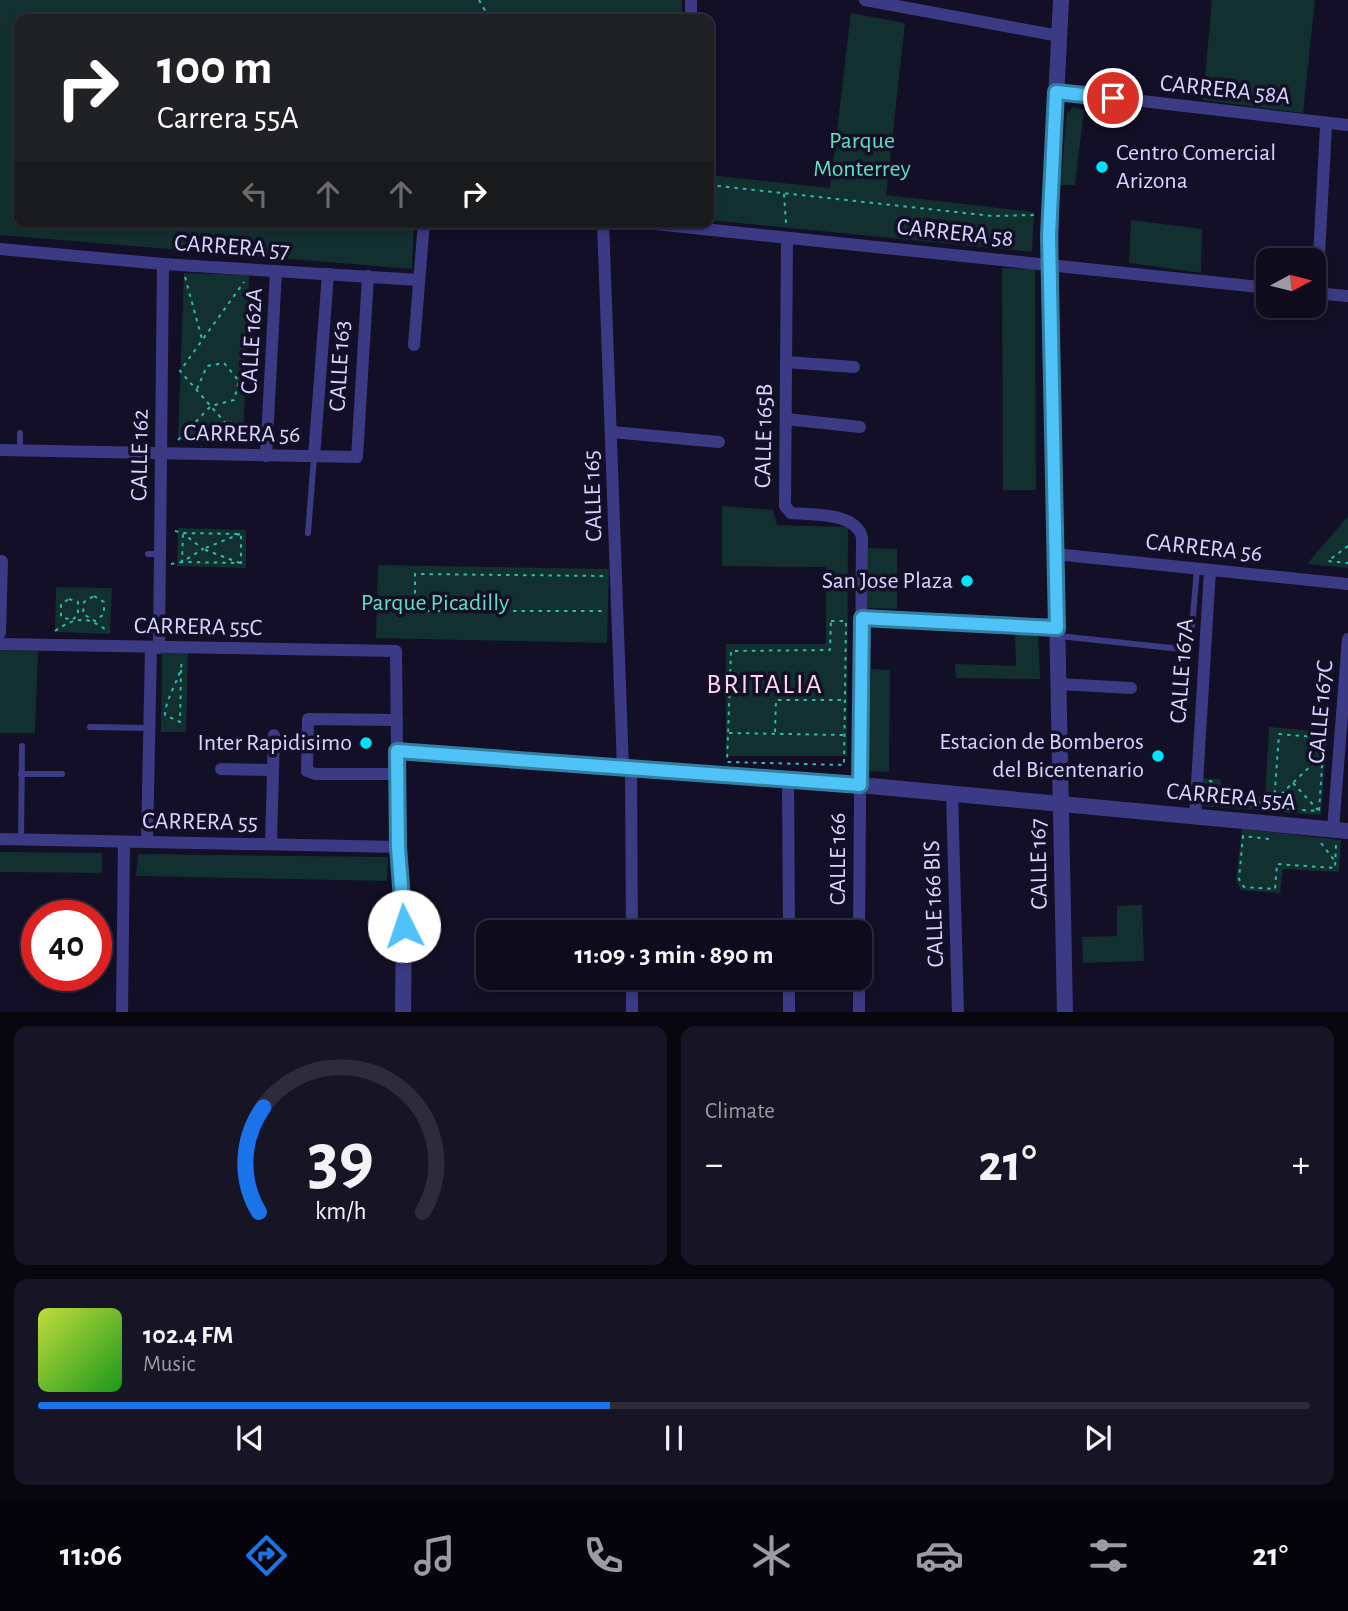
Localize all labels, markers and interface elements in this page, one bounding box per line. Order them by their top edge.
icon: right [42,42,133,133]
text: 100 m [157,44,273,93]
pin [1083,68,1143,128]
street label: CARRERA 58A [1159,71,1292,109]
icon: arrive [1094,79,1132,117]
text: Carrera 55A [157,102,299,134]
park label: Parque Monterrey [813,129,911,181]
place label: Centro Comercial Arizona [1116,141,1276,193]
marker: Centro Comercial Arizona [1094,159,1110,175]
icon: left [236,175,274,213]
icon: ahead [309,175,347,213]
icon: ahead [382,175,420,213]
icon: right [455,175,493,213]
street label: CARRERA 58 [896,215,1014,251]
street label: CARRERA 57 [173,231,291,263]
north arrow [1256,248,1326,318]
map controls [1256,248,1326,318]
street label: CALLE 162A [237,287,267,395]
street label: CALLE 163 [326,320,354,412]
street label: CALLE 165B [751,384,777,488]
street label: CALLE 162 [127,409,153,501]
street label: CARRERA 56 [183,421,301,447]
street label: CALLE 165 [579,450,607,542]
street label: CARRERA 56 [1145,530,1263,566]
place label: San Jose Plaza [822,569,953,593]
marker: San Jose Plaza [959,573,975,589]
park label: Parque Picadilly [361,591,509,615]
street label: CARRERA 55C [134,614,262,640]
street label: CALLE 167A [1166,618,1198,724]
street label: CALLE 167C [1305,659,1337,765]
district label: BRITALIA [706,671,824,699]
place label: Estacion de Bomberos del Bicentenario [939,730,1144,782]
place label: Inter Rapidisimo [197,731,352,755]
marker: Inter Rapidisimo [358,735,374,751]
marker: Estacion de Bomberos del Bicentenario [1150,748,1166,764]
street label: CARRERA 55A [1165,779,1297,815]
street label: CARRERA 55 [142,809,258,835]
street label: CALLE 166 [826,813,850,905]
street label: CALLE 167 [1026,818,1052,910]
street label: CALLE 166 BIS [920,840,948,968]
position arrow [367,889,441,963]
speed limit sign: 40 [21,900,112,991]
text: 11:09 · 3 min · 890 m [575,942,773,968]
text: Climate [705,1100,775,1123]
text: 39 [307,1124,374,1197]
text: 21° [978,1138,1037,1190]
text: − [705,1146,723,1184]
text: + [1292,1146,1310,1184]
text: km/h [315,1198,366,1223]
text: 102.4 FM [143,1322,233,1348]
text: Music [143,1353,195,1376]
icon: previous [231,1419,269,1457]
icon: pause [655,1419,693,1457]
icon: next [1079,1419,1117,1457]
icon: directions [242,1531,291,1580]
icon: music [410,1531,459,1580]
icon: phone [579,1531,628,1580]
icon: climate [747,1531,796,1580]
icon: car [915,1531,964,1580]
icon: filters [1084,1531,1133,1580]
text: 11:06 [60,1539,122,1571]
text: 21° [1252,1539,1288,1571]

